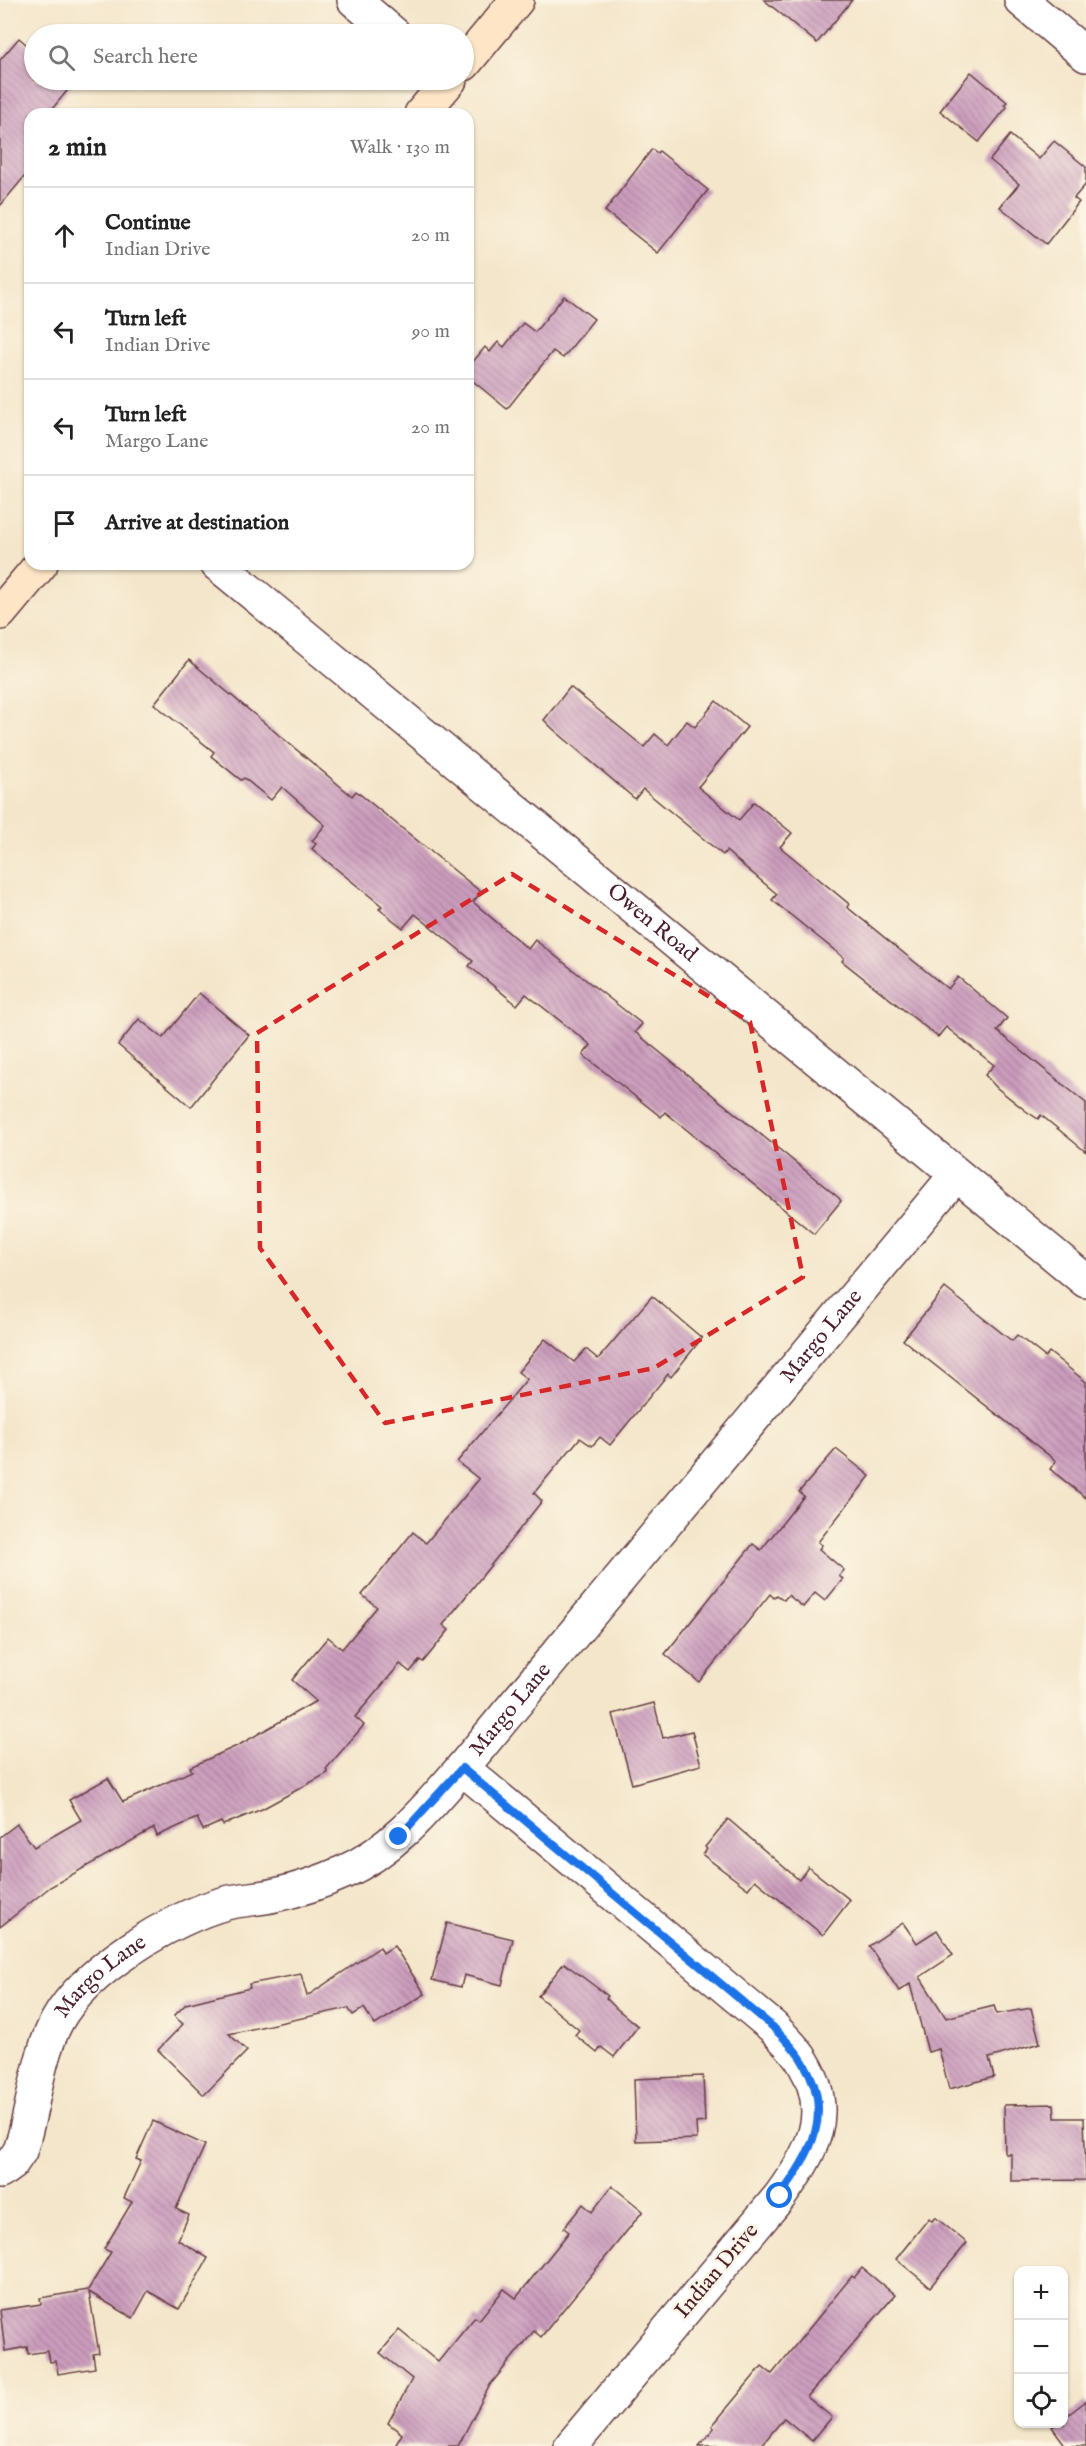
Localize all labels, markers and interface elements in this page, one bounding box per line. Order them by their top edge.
search box [24,24,474,90]
icon: search [45,41,78,74]
text: Search here [93,43,198,71]
text: 2 min [48,131,107,164]
text: Walk · 130 m [350,135,450,160]
text: Continue [105,209,191,237]
icon: ahead [48,219,81,252]
text: 20 m [411,223,450,248]
text: Indian Drive [105,237,211,262]
text: Turn left [105,305,187,333]
icon: left [48,315,81,348]
text: 90 m [412,319,450,344]
text: Indian Drive [105,333,211,358]
text: Turn left [105,401,187,429]
icon: left [48,411,81,444]
text: 20 m [411,415,450,440]
text: Margo Lane [105,429,208,454]
icon: arrive [48,507,81,540]
text: Arrive at destination [105,509,289,537]
street label: Owen Road [601,877,703,969]
street label: Margo Lane [774,1284,869,1389]
street label: Margo Lane [463,1657,558,1762]
route end [385,1823,411,1849]
street label: Margo Lane [48,1928,152,2024]
route start [766,2182,792,2208]
street label: Indian Drive [669,2218,765,2324]
map controls [1014,2266,1068,2428]
button: + [1014,2266,1068,2320]
button: − [1014,2320,1068,2374]
button: locate [1014,2374,1068,2428]

